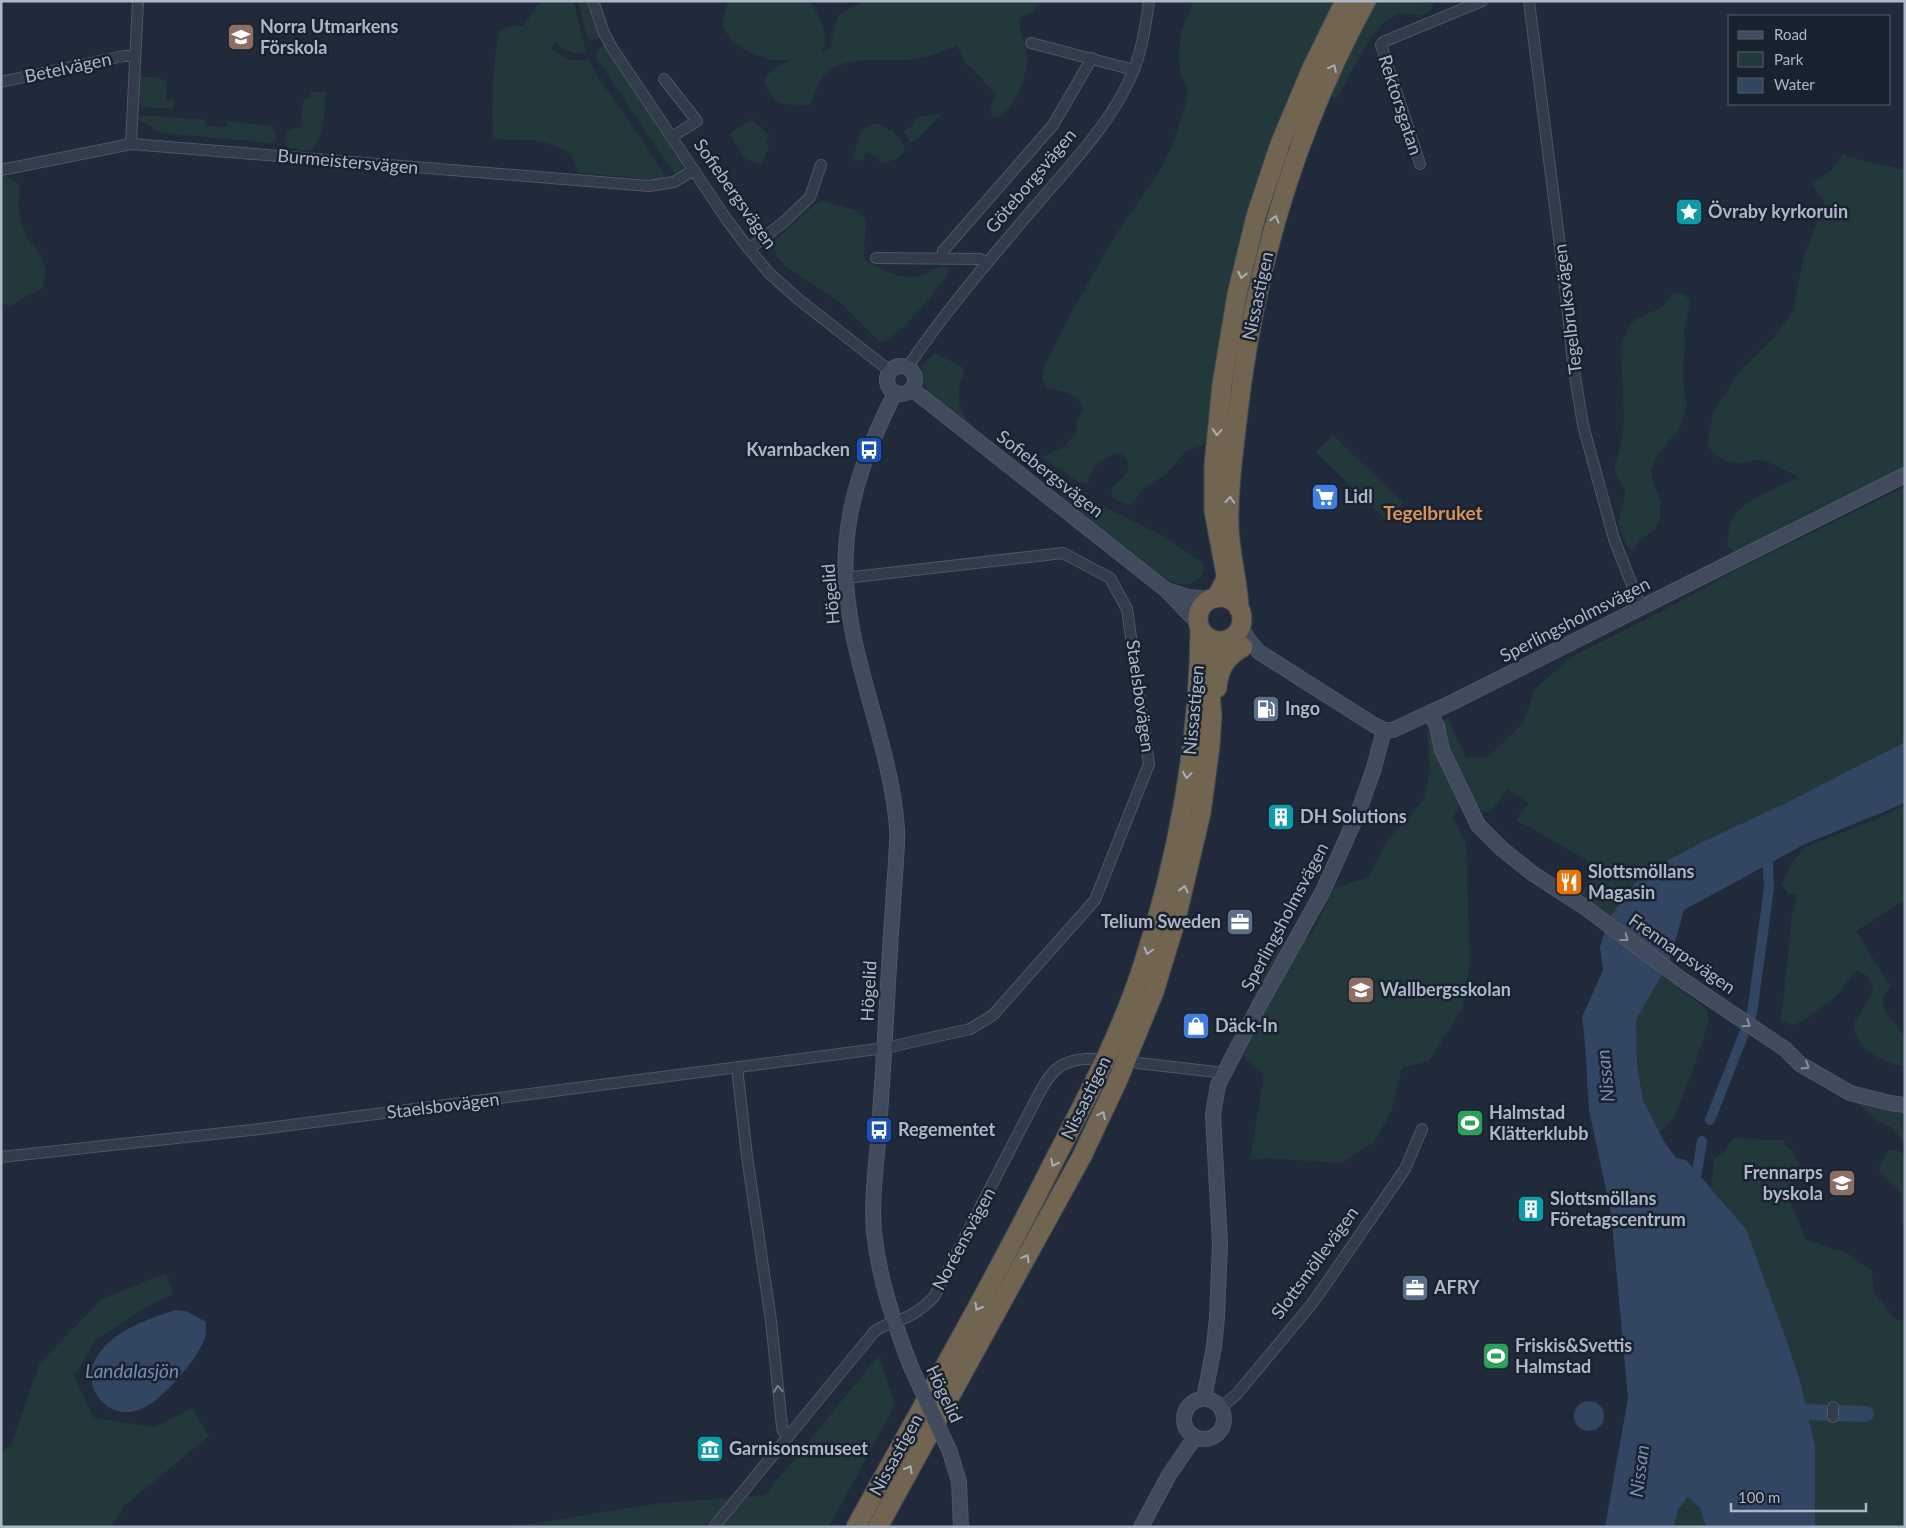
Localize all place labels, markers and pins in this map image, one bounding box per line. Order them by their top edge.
place label: Norra Utmarkens Förskola [260,15,398,58]
school or university icon: Norra Utmarkens Förskola [226,22,256,52]
place icon: Övraby kyrkoruin [1674,197,1704,227]
place label: Övraby kyrkoruin [1708,200,1848,222]
bus stop icon: Kvarnbacken [854,435,884,465]
place label: Kvarnbacken [746,438,850,460]
supermarket icon: Lidl [1310,482,1340,512]
place label: Lidl [1344,485,1373,507]
fuel station icon: Ingo [1251,694,1281,724]
place label: Ingo [1285,697,1320,719]
building icon: DH Solutions [1266,802,1296,832]
place label: DH Solutions [1300,805,1407,827]
place label: Slottsmöllans Magasin [1588,860,1695,903]
restaurant icon: Slottsmöllans Magasin [1554,867,1584,897]
office icon: Telium Sweden [1225,907,1255,937]
place label: Telium Sweden [1101,910,1221,932]
school or university icon: Wallbergsskolan [1346,975,1376,1005]
place label: Wallbergsskolan [1380,978,1511,1000]
shop icon: Däck-In [1181,1011,1211,1041]
place label: Däck-In [1215,1014,1278,1036]
place label: Halmstad Klätterklubb [1489,1101,1588,1144]
sports icon: Halmstad Klätterklubb [1455,1108,1485,1138]
bus stop icon: Regementet [864,1115,894,1145]
place label: Regementet [898,1118,995,1140]
place label: Frennarps byskola [1743,1161,1823,1204]
school or university icon: Frennarps byskola [1827,1168,1857,1198]
place label: Slottsmöllans Företagscentrum [1550,1187,1686,1230]
building icon: Slottsmöllans Företagscentrum [1516,1194,1546,1224]
office icon: AFRY [1400,1273,1430,1303]
place label: AFRY [1433,1276,1480,1298]
place label: Friskis&Svettis Halmstad [1515,1334,1632,1377]
sports icon: Friskis&Svettis Halmstad [1481,1341,1511,1371]
museum icon: Garnisonsmuseet [695,1434,725,1464]
place label: Garnisonsmuseet [729,1437,868,1459]

